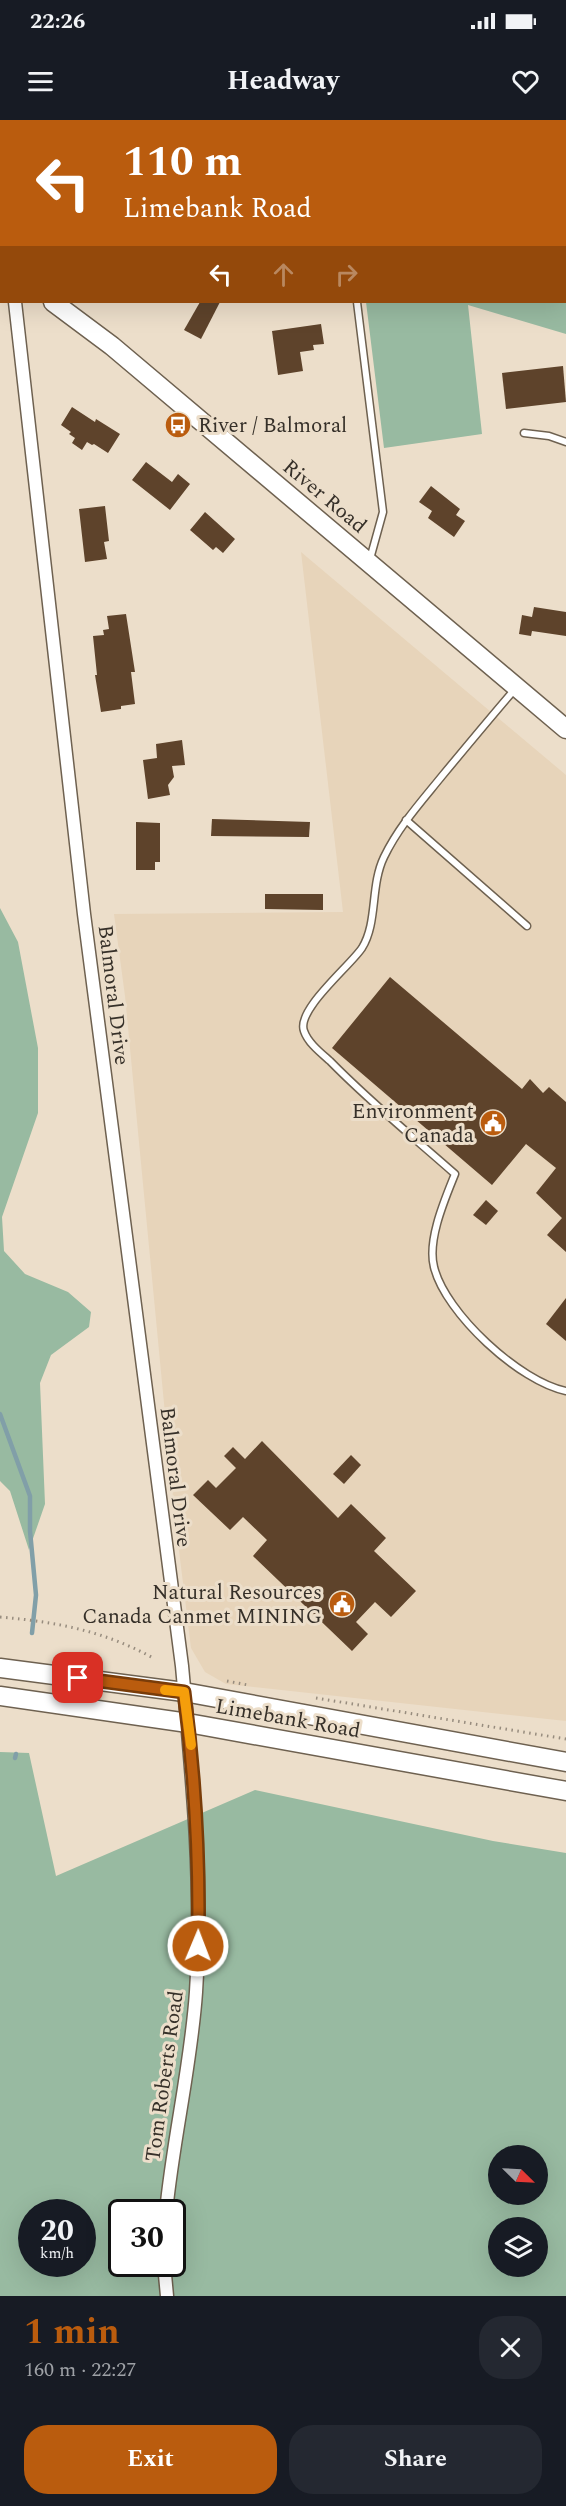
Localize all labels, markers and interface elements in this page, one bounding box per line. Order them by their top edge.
text: 22:26 [30,5,85,38]
text: Headway [227,60,339,102]
icon: menu [24,65,57,98]
icon: heart [509,65,542,98]
text: 110 m [123,131,242,194]
icon: left [24,144,102,222]
text: Limebank Road [123,188,312,230]
icon: left [204,258,237,291]
icon: ahead [267,258,300,291]
icon: right [330,258,363,291]
bus stop icon: River / Balmoral [163,410,193,440]
place label: River / Balmoral [198,410,347,442]
street label: River Road [275,452,374,542]
street label: Balmoral Drive [89,923,137,1067]
place label: Environment Canada [352,1096,475,1152]
public building icon: Environment Canada [478,1108,508,1138]
street label: Balmoral Drive [151,1405,199,1549]
place label: Natural Resources Canada Canmet MINING [82,1577,322,1633]
public building icon: Natural Resources Canada Canmet MINING [327,1589,357,1619]
pin [52,1652,103,1703]
icon: arrive [61,1661,94,1694]
street label: Limebank Road [213,1690,363,1747]
position arrow [166,1914,230,1978]
street label: Tom Roberts Road [137,1989,193,2164]
north arrow [488,2145,548,2205]
map controls [488,2145,548,2277]
speed limit sign: 30 [108,2199,186,2277]
text: 20 [40,2208,74,2254]
button: layers [488,2217,548,2277]
text: km/h [40,2242,74,2265]
text: 1 min [24,2305,120,2360]
button: close [479,2316,542,2379]
text: 160 m · 22:27 [24,2355,136,2385]
button: Exit [24,2425,277,2494]
button: Share [289,2425,542,2494]

